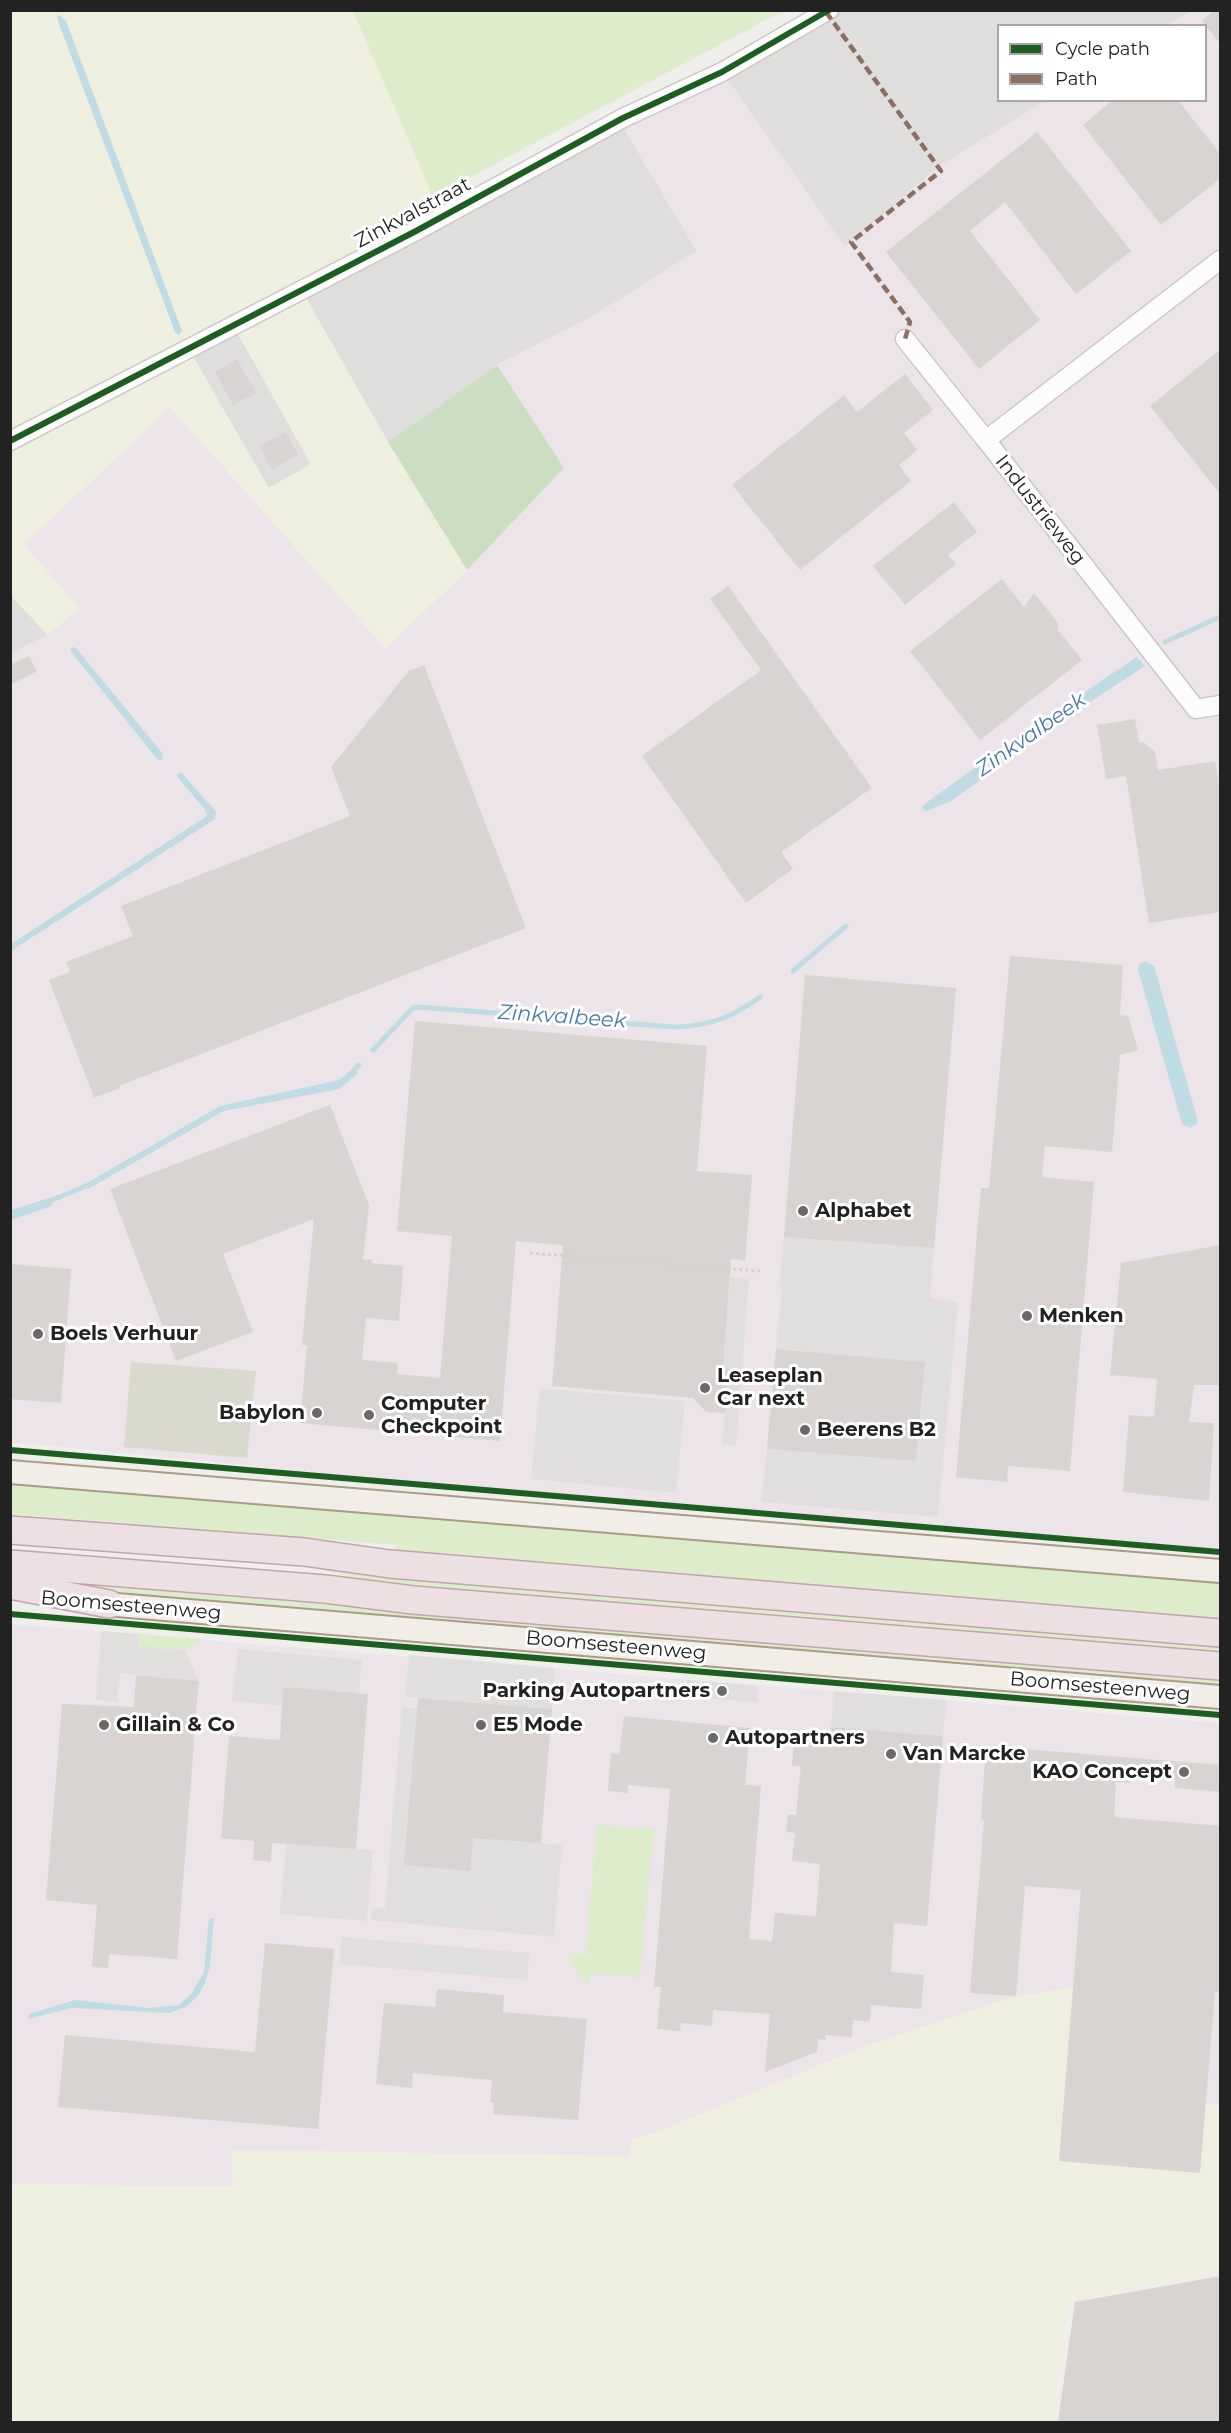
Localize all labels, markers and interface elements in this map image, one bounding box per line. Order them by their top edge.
legend [997,24,1207,102]
text: Cycle path [1055,38,1150,60]
text: Path [1055,68,1098,90]
street label: Zinkvalstraat [351,172,475,254]
street label: Industrieweg [990,450,1090,570]
water label: Zinkvalbeek [971,688,1091,782]
water label: Zinkvalbeek [497,1000,627,1034]
place label: Alphabet [815,1199,911,1223]
marker: Alphabet [796,1204,810,1218]
place label: Menken [1039,1304,1124,1328]
marker: Menken [1020,1309,1034,1323]
place label: Boels Verhuur [50,1322,198,1346]
marker: Boels Verhuur [31,1327,45,1341]
place label: Leaseplan Car next [717,1364,823,1411]
marker: Leaseplan Car next [698,1381,712,1395]
place label: Computer Checkpoint [381,1392,502,1439]
place label: Babylon [219,1401,305,1425]
marker: Babylon [310,1406,324,1420]
marker: Computer Checkpoint [362,1408,376,1422]
place label: Beerens B2 [817,1418,936,1442]
marker: Beerens B2 [798,1423,812,1437]
street label: Boomsesteenweg [40,1586,222,1626]
street label: Boomsesteenweg [525,1626,707,1666]
street label: Boomsesteenweg [1009,1667,1191,1707]
place label: Parking Autopartners [482,1679,710,1703]
marker: Parking Autopartners [715,1684,729,1698]
place label: Gillain & Co [116,1713,235,1737]
place label: E5 Mode [493,1713,583,1737]
marker: Gillain & Co [97,1718,111,1732]
marker: E5 Mode [474,1718,488,1732]
place label: Autopartners [725,1726,865,1750]
marker: Autopartners [706,1731,720,1745]
place label: Van Marcke [903,1742,1026,1766]
marker: Van Marcke [884,1747,898,1761]
place label: KAO Concept [1032,1760,1172,1784]
marker: KAO Concept [1177,1765,1191,1779]

